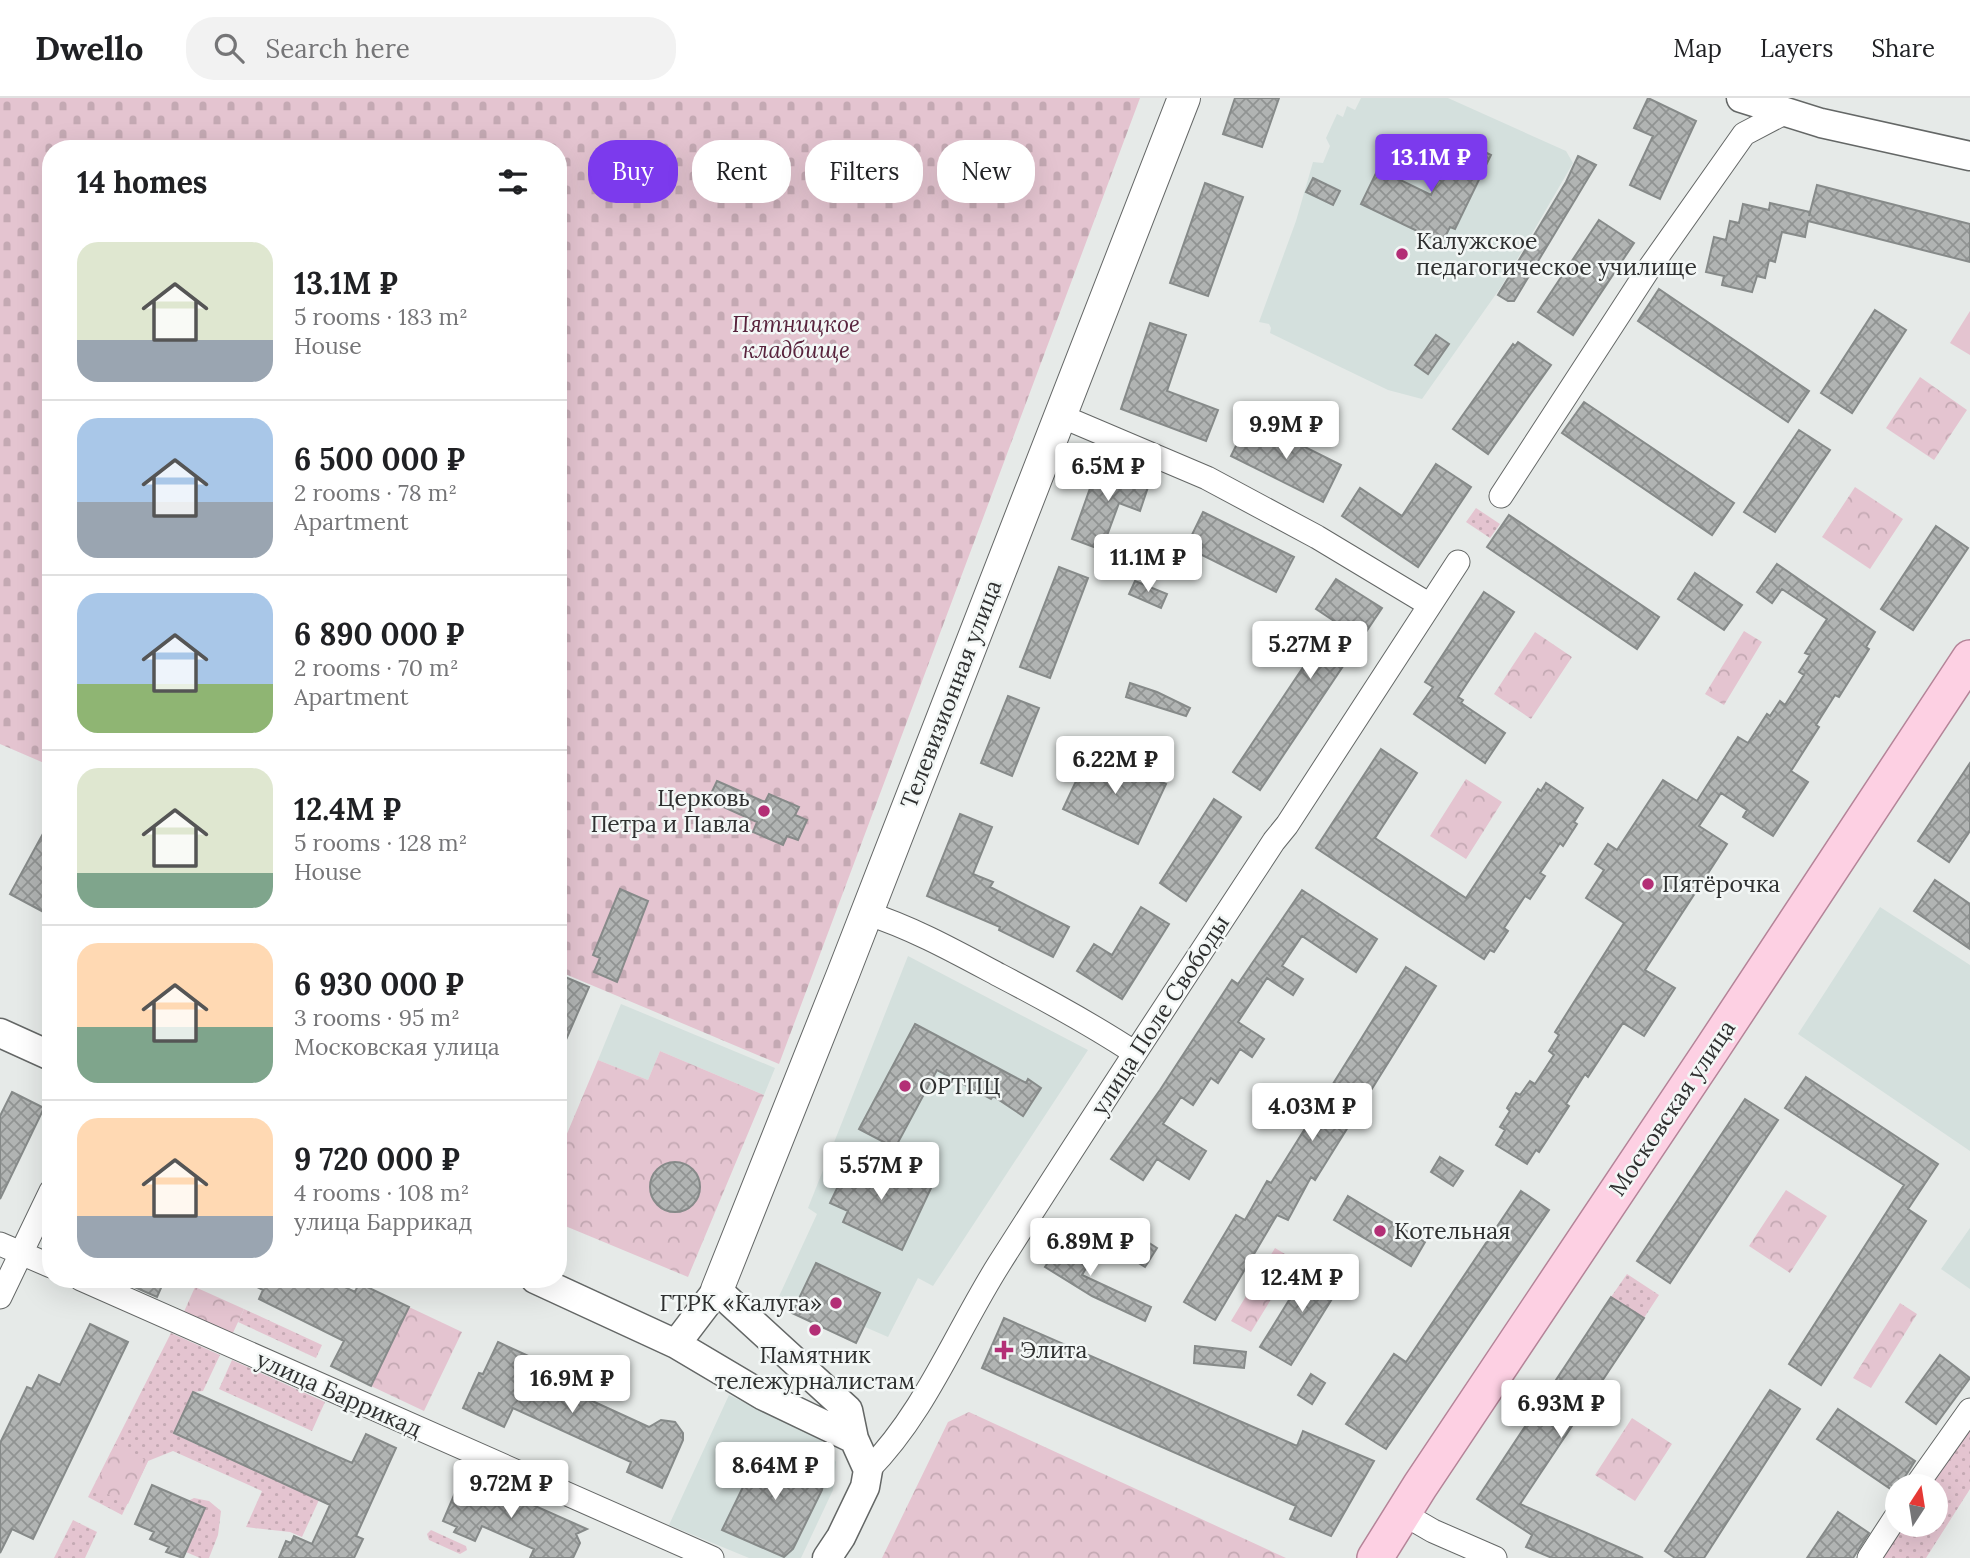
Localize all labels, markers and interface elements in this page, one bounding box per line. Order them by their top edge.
search box [186,17,676,80]
text: Dwello [35,27,144,69]
icon: search [210,29,248,67]
text: Search here [266,32,410,65]
text: Map [1673,33,1722,64]
text: Layers [1760,33,1833,64]
text: Share [1871,33,1935,64]
pin: 13.1M ₽ [1366,134,1496,194]
chip: Buy [588,140,678,203]
chip: Rent [692,140,791,203]
chip: Filters [805,140,923,203]
chip: New [937,140,1035,203]
text: 13.1M ₽ [1391,142,1471,171]
text: 14 homes [77,163,207,201]
icon: filters [494,163,532,201]
place label: Калужское педагогическое училище [1416,226,1697,281]
marker: Калужское педагогическое училище [1394,246,1410,262]
text: 13.1M ₽ [294,264,398,302]
icon: home [133,270,217,354]
text: 5 rooms · 183 m² [294,302,468,331]
park label: Пятницкое кладбище [732,309,860,364]
text: House [294,331,362,360]
pin: 9.9M ₽ [1229,402,1343,461]
text: 9.9M ₽ [1249,409,1323,438]
text: 6 500 000 ₽ [294,440,465,478]
pin: 6.5M ₽ [1051,444,1165,503]
icon: home [133,446,217,530]
text: 6.5M ₽ [1071,451,1145,480]
text: 2 rooms · 78 m² [294,478,457,507]
text: Apartment [294,507,409,536]
pin: 11.1M ₽ [1083,534,1213,594]
text: 11.1M ₽ [1110,542,1186,571]
street label: Телевизионная улица [894,575,1008,812]
text: 6 890 000 ₽ [294,615,464,653]
icon: home [133,621,217,705]
pin: 5.27M ₽ [1245,622,1375,681]
text: 5.27M ₽ [1268,629,1352,658]
text: 2 rooms · 70 m² [294,653,459,682]
text: Apartment [294,682,409,711]
pin: 6.22M ₽ [1050,736,1180,796]
text: 6.22M ₽ [1072,744,1158,773]
place label: Церковь Петра и Павла [590,783,750,838]
text: 12.4M ₽ [294,790,401,828]
icon: home [133,796,217,880]
marker: Церковь Петра и Павла [756,803,772,819]
text: 5 rooms · 128 m² [294,828,467,857]
text: House [294,857,362,886]
place label: Пятёрочка [1662,869,1780,898]
marker: Пятёрочка [1640,876,1656,892]
street label: улица Поле Свободы [1084,909,1235,1120]
text: 6 930 000 ₽ [294,965,464,1003]
icon: home [133,971,217,1055]
text: 3 rooms · 95 m² [294,1003,460,1032]
street label: Московская улица [1602,1014,1741,1201]
text: Московская улица [294,1032,500,1061]
place label: ОРТПЦ [919,1071,1000,1100]
marker: ОРТПЦ [897,1078,913,1094]
pin: 4.03M ₽ [1247,1084,1377,1143]
text: 4.03M ₽ [1268,1091,1356,1120]
text: 9 720 000 ₽ [294,1140,460,1178]
pin: 5.57M ₽ [816,1142,946,1202]
icon: home [133,1146,217,1230]
text: 5.57M ₽ [839,1150,923,1179]
text: 4 rooms · 108 m² [294,1178,469,1207]
text: улица Баррикад [294,1207,472,1236]
place label: Котельная [1394,1216,1511,1245]
pin: 6.89M ₽ [1025,1218,1155,1278]
marker: Котельная [1372,1223,1388,1239]
text: 6.89M ₽ [1046,1226,1134,1255]
pin: 12.4M ₽ [1237,1254,1367,1314]
text: 12.4M ₽ [1261,1262,1343,1291]
place label: ГТРК «Калуга» [659,1288,822,1317]
marker: ГТРК «Калуга» [828,1295,844,1311]
marker: Памятник тележурналистам [807,1322,823,1338]
place label: Элита [1020,1335,1087,1364]
place label: Памятник тележурналистам [715,1340,915,1395]
marker: Элита [994,1340,1014,1360]
street label: улица Баррикад [252,1344,426,1443]
pin: 16.9M ₽ [507,1356,637,1415]
text: 16.9M ₽ [530,1363,614,1392]
pin: 6.93M ₽ [1496,1380,1626,1440]
text: 6.93M ₽ [1517,1388,1605,1417]
pin: 8.64M ₽ [710,1442,840,1502]
text: 8.64M ₽ [732,1450,818,1479]
pin: 9.72M ₽ [446,1460,576,1520]
text: 9.72M ₽ [469,1468,553,1497]
north arrow [1885,1474,1948,1536]
map controls [1885,1474,1948,1537]

